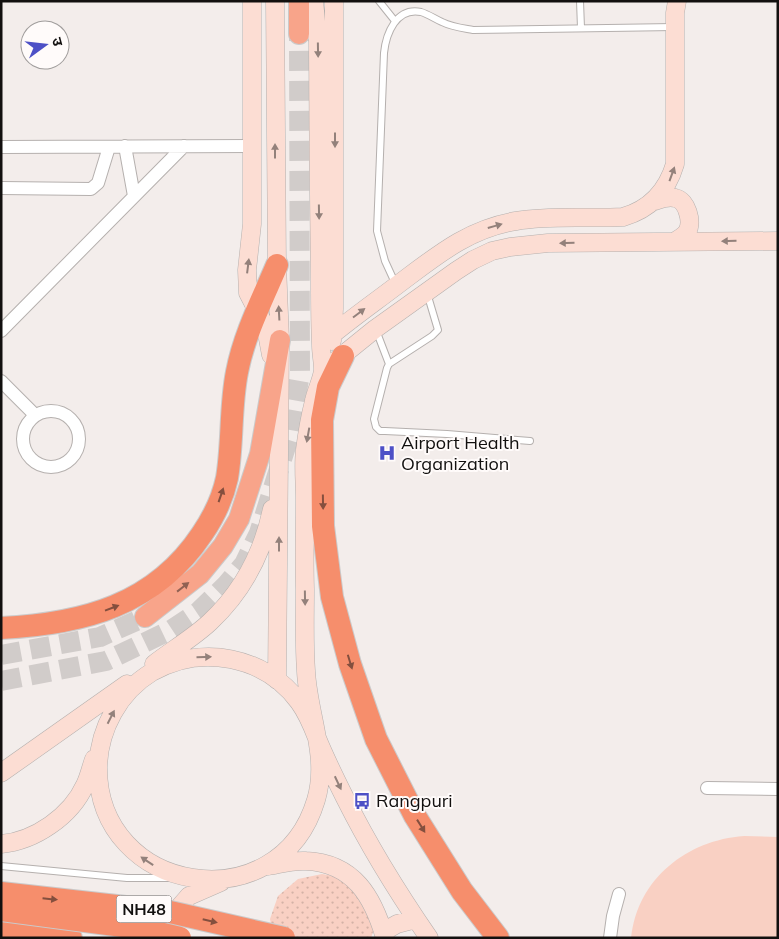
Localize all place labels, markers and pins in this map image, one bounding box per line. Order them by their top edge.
place label: Airport Health Organization [401,431,520,475]
hospital icon: Airport Health Organization [377,443,397,463]
place label: Rangpuri [376,789,453,812]
bus stop icon: Rangpuri [352,791,372,811]

